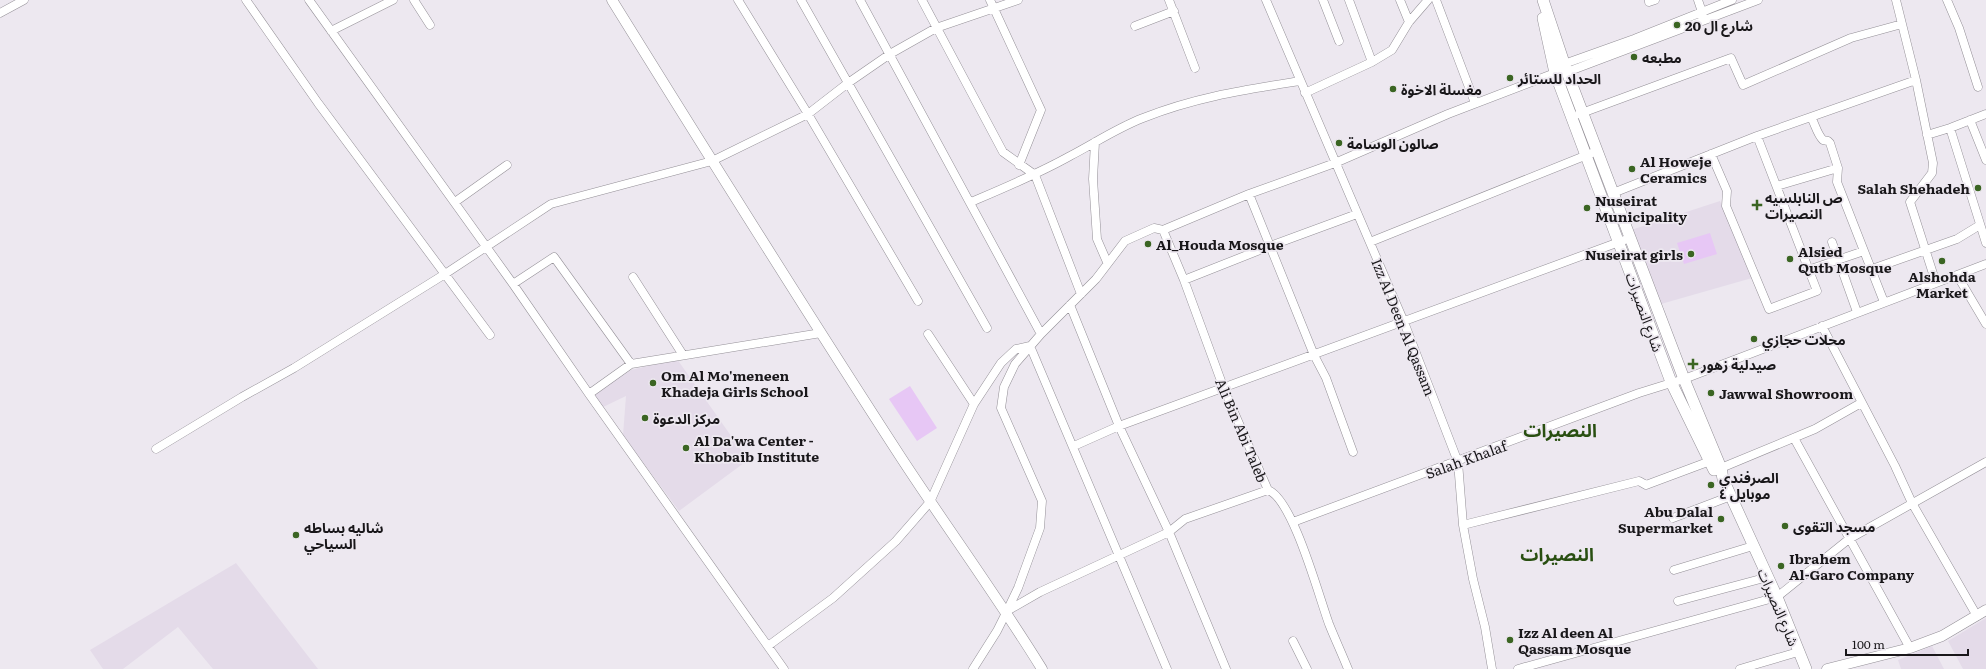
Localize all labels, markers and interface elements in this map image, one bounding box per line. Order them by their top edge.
place label: شارع ال 20 [1685,15,1753,37]
marker: شارع ال 20 [1672,20,1682,30]
place label: مطبعه [1642,47,1682,67]
marker: مطبعه [1629,52,1639,62]
place label: الحداد للستائر [1517,68,1601,88]
marker: الحداد للستائر [1505,73,1515,83]
place label: مغسلة الاخوة [1401,79,1482,99]
marker: مغسلة الاخوة [1388,84,1398,94]
place label: صالون الوسامة [1347,133,1439,153]
marker: صالون الوسامة [1334,138,1344,148]
place label: Al Howeje Ceramics [1640,151,1712,187]
marker: Al Howeje Ceramics [1627,164,1637,174]
place label: Salah Shehadeh [1857,178,1970,198]
marker: Salah Shehadeh [1973,183,1983,193]
place label: ص النابلسيه النصيرات [1765,187,1843,223]
place label: Nuseirat Municipality [1595,190,1687,226]
marker: ص النابلسيه النصيرات [1752,200,1762,210]
marker: Nuseirat Municipality [1582,203,1592,213]
place label: Al_Houda Mosque [1156,234,1284,254]
marker: Al_Houda Mosque [1143,239,1153,249]
place label: Alsied Qutb Mosque [1798,241,1892,277]
place label: Nuseirat girls [1585,244,1683,264]
marker: Nuseirat girls [1686,249,1696,259]
marker: Alsied Qutb Mosque [1785,254,1795,264]
street label: Izz Al Deen Al Qassam [1367,255,1441,399]
marker: Alshohda Market [1937,256,1947,266]
place label: Alshohda Market [1908,266,1977,302]
street label: شارع النصيرات [1620,270,1669,355]
place label: محلات حجازي [1762,329,1846,351]
marker: محلات حجازي [1749,334,1759,344]
place label: صيدلية زهور [1700,354,1776,374]
marker: صيدلية زهور [1688,359,1698,369]
place label: Om Al Mo'meneen Khadeja Girls School [661,365,809,401]
street label: Ali Bin Abi Taleb [1211,375,1273,485]
marker: Om Al Mo'meneen Khadeja Girls School [648,378,658,388]
place label: Jawwal Showroom [1719,383,1853,403]
marker: Jawwal Showroom [1706,388,1716,398]
place label: مركز الدعوة [653,408,720,428]
marker: مركز الدعوة [640,413,650,423]
district label: النصيرات [1523,416,1597,443]
place label: Al Da'wa Center - Khobaib Institute [694,430,819,466]
street label: Salah Khalaf [1423,435,1511,483]
marker: Al Da'wa Center - Khobaib Institute [681,443,691,453]
place label: الصرفندي موبايل ٤ [1719,467,1779,503]
marker: الصرفندي موبايل ٤ [1706,480,1716,490]
place label: Abu Dalal Supermarket [1618,501,1714,537]
marker: Abu Dalal Supermarket [1716,514,1726,524]
place label: مسجد التقوى [1793,516,1875,536]
place label: شاليه بساطه السياحي [304,517,383,555]
marker: مسجد التقوى [1780,521,1790,531]
marker: شاليه بساطه السياحي [291,530,301,540]
district label: النصيرات [1520,540,1594,567]
place label: Ibrahem Al-Garo Company [1789,548,1914,584]
marker: Ibrahem Al-Garo Company [1776,561,1786,571]
street label: شارع النصيرات [1752,565,1804,650]
place label: Izz Al deen Al Qassam Mosque [1518,622,1631,658]
scale bar [1846,631,1968,657]
marker: Izz Al deen Al Qassam Mosque [1505,635,1515,645]
text: 100 m [1852,635,1885,653]

